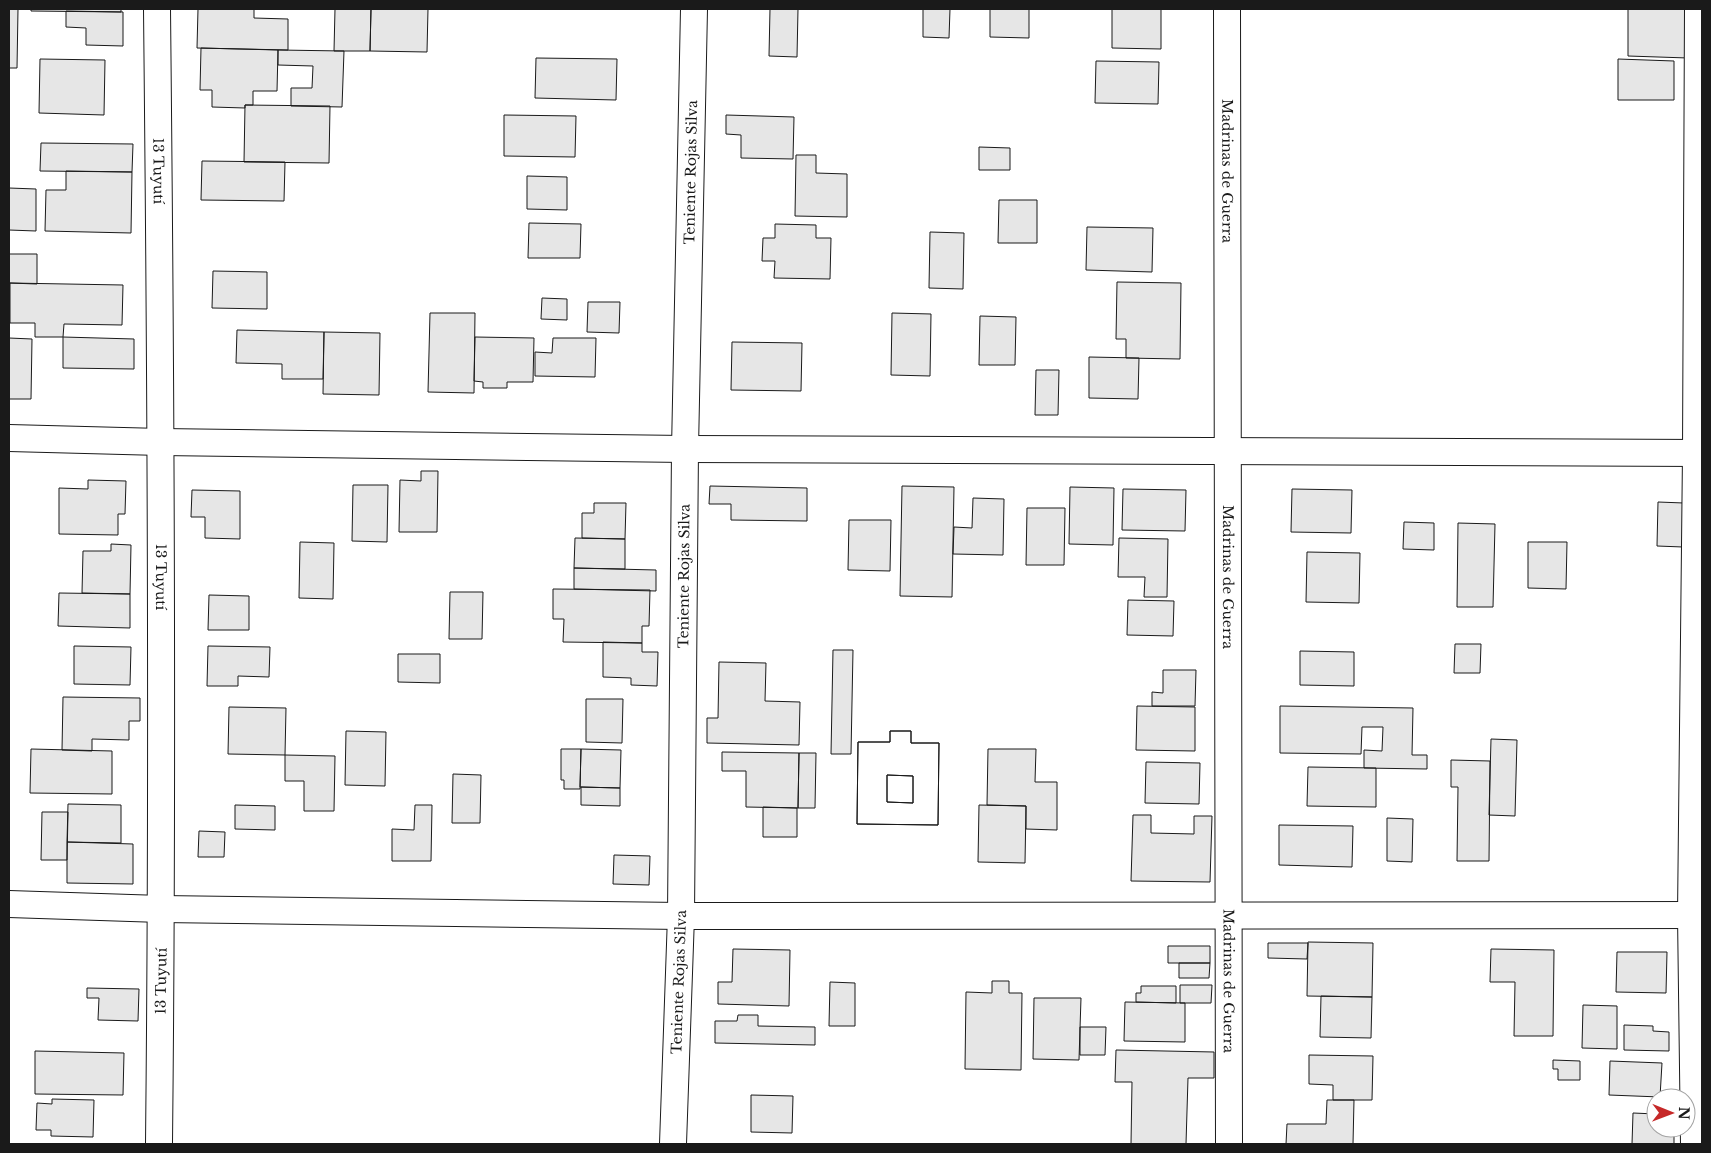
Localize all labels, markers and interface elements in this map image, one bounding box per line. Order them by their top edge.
street label: Madrinas de Guerra [1218,99,1236,243]
street label: Teniente Rojas Silva [680,100,701,244]
street label: 13 Tuyutí [149,138,168,205]
street label: Teniente Rojas Silva [674,504,694,648]
street label: Madrinas de Guerra [1219,505,1237,649]
street label: 13 Tuyutí [152,544,170,611]
street label: Madrinas de Guerra [1220,909,1238,1053]
street label: Teniente Rojas Silva [667,910,690,1054]
street label: 13 Tuyutí [151,947,171,1014]
north arrow [1646,1088,1696,1138]
text: N [1675,1106,1693,1120]

